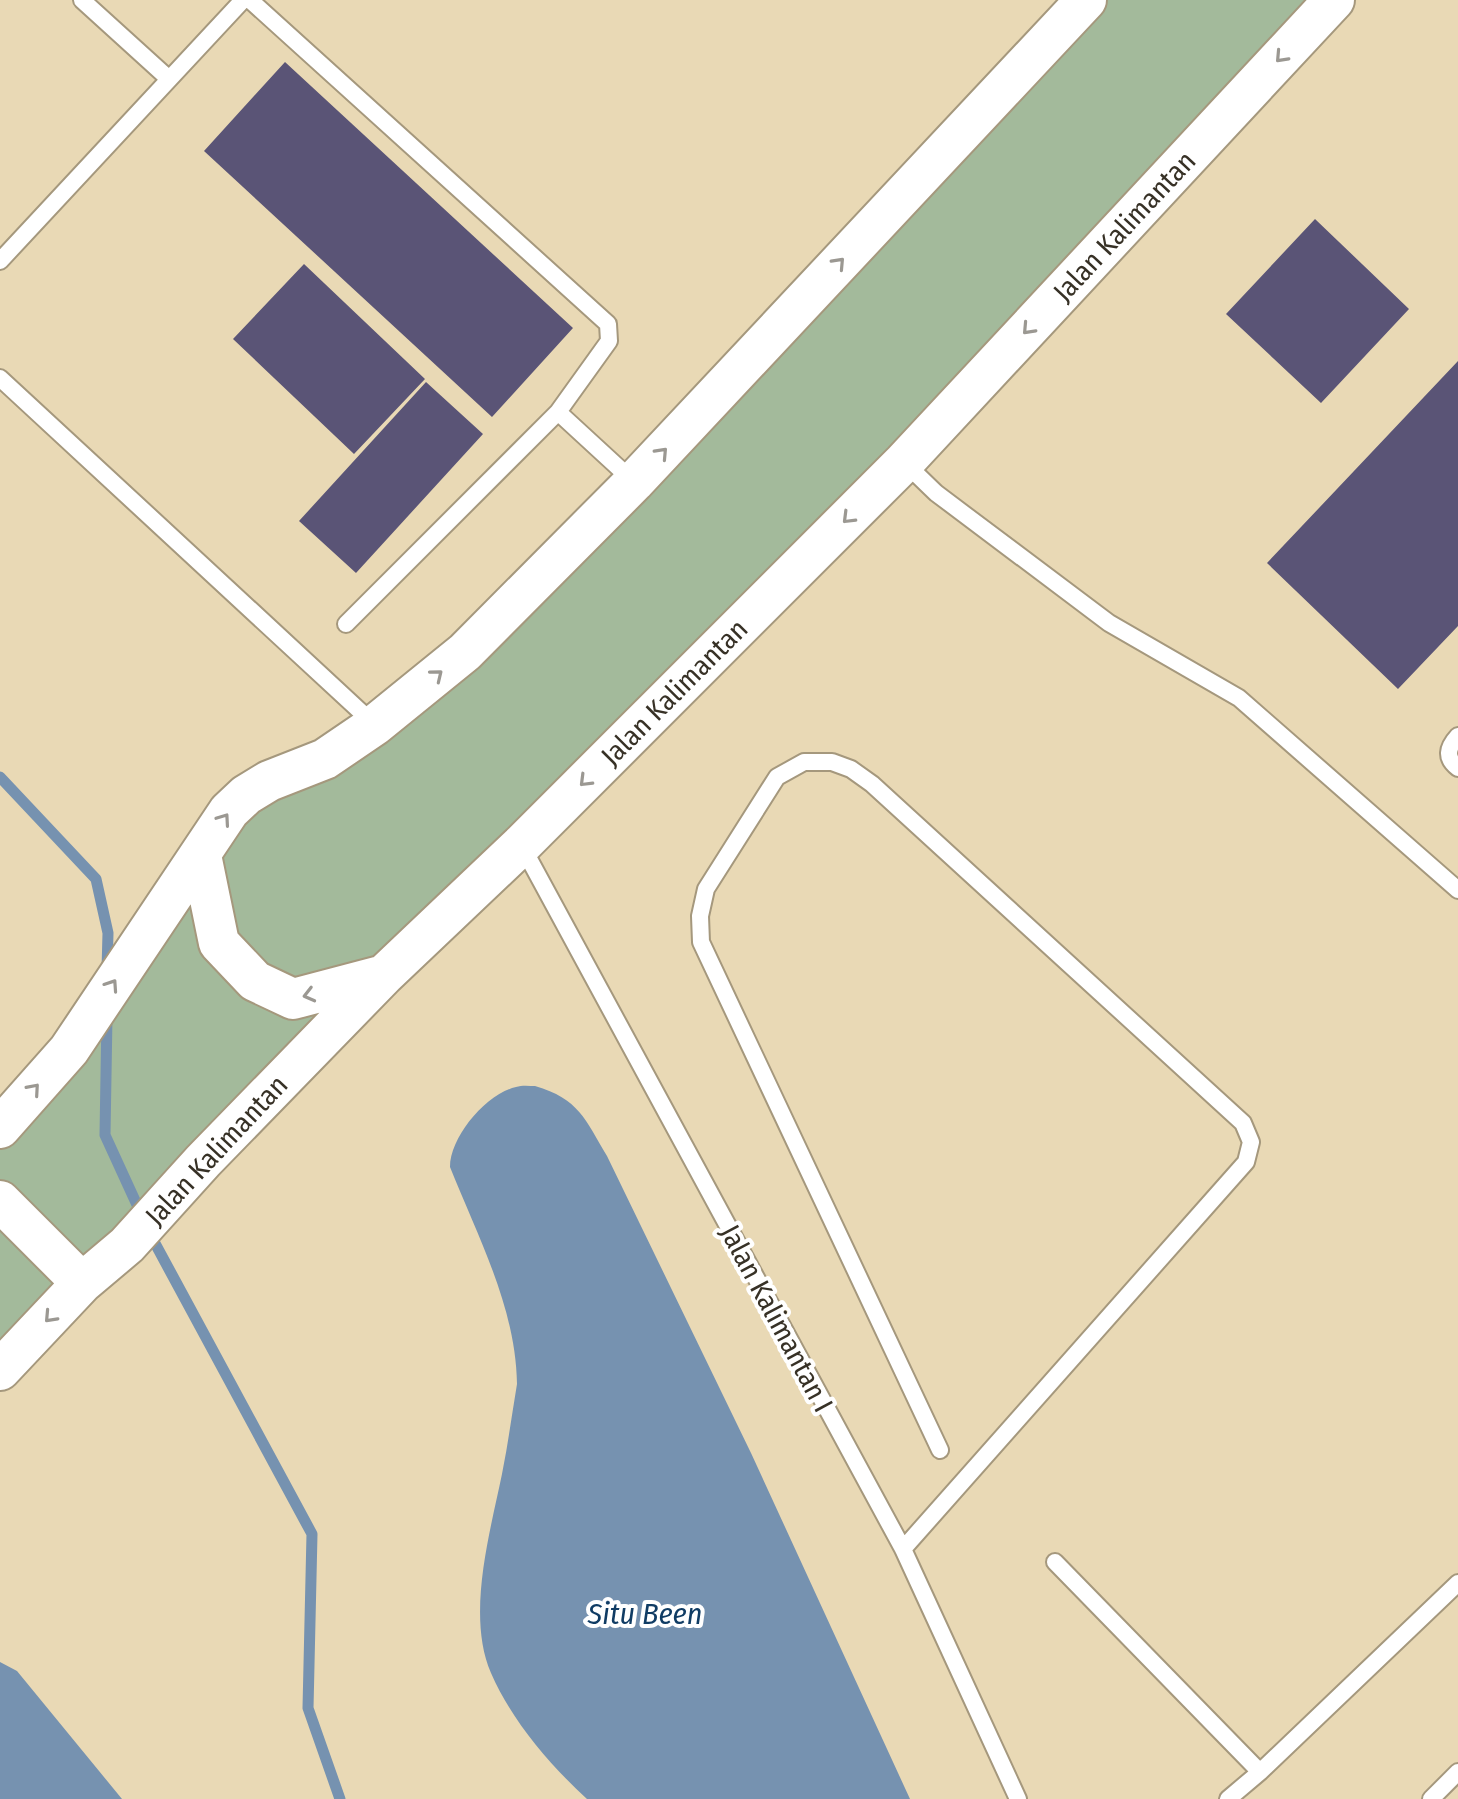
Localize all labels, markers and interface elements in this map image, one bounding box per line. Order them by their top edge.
one-way arrow [1276,48,1291,62]
street label: Jalan Kalimantan [1046,144,1202,308]
one-way arrow [830,258,845,272]
one-way arrow [1023,320,1037,335]
one-way arrow [652,448,667,462]
one-way arrow [843,509,857,523]
street label: Jalan Kalimantan [594,612,754,772]
one-way arrow [428,670,442,685]
one-way arrow [580,772,595,786]
one-way arrow [214,813,229,828]
one-way arrow [102,979,117,994]
one-way arrow [302,985,316,1002]
street label: Jalan Kalimantan [138,1068,294,1232]
one-way arrow [25,1083,39,1098]
street label: Jalan Kalimantan I [713,1219,840,1417]
one-way arrow [44,1308,59,1322]
water label: Situ Been [587,1596,702,1632]

